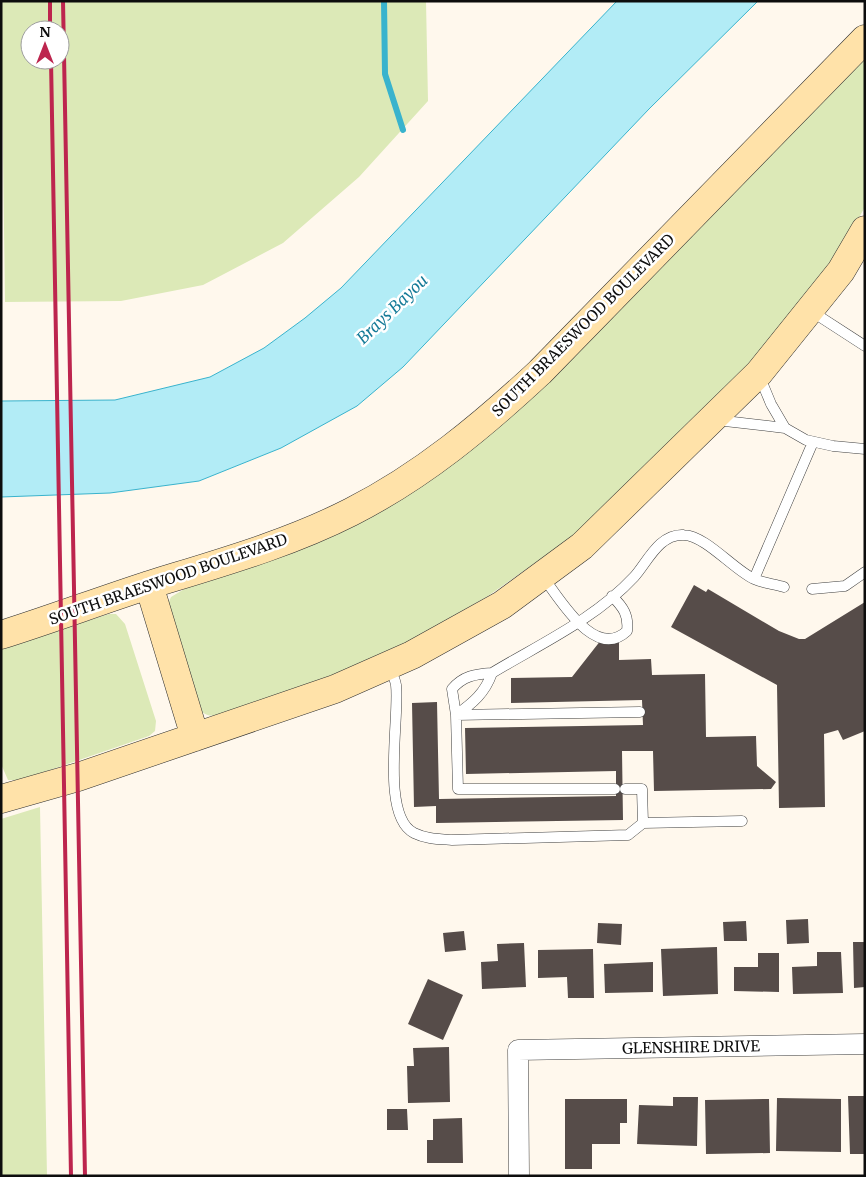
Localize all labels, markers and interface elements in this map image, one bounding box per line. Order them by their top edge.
north arrow [20,20,70,70]
text: N [39,23,51,41]
street label: SOUTH BRAESWOOD BOULEVARD [488,230,678,420]
water label: Brays Bayou [352,270,432,348]
street label: SOUTH BRAESWOOD BOULEVARD [46,529,290,629]
street label: GLENSHIRE DRIVE [622,1036,761,1058]

